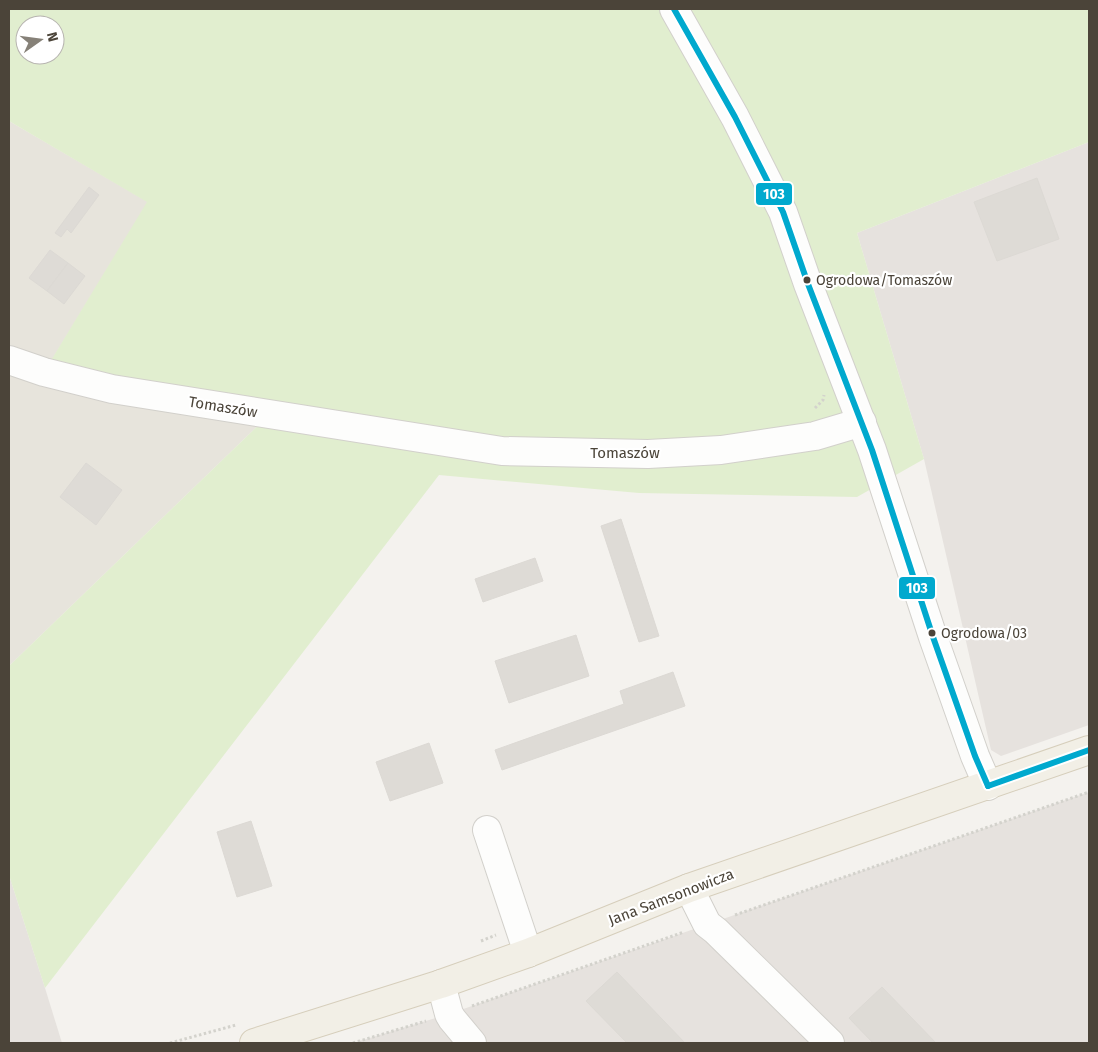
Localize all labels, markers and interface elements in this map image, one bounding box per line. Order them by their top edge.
north arrow [15,15,65,65]
text: N [43,30,62,44]
line badge: 103 [755,182,793,206]
text: 103 [763,186,785,203]
place label: Ogrodowa/Tomaszów [816,272,952,289]
marker: Ogrodowa/Tomaszów [802,275,812,285]
street label: Tomaszów [187,393,259,421]
street label: Tomaszów [590,444,660,462]
line badge: 103 [898,576,936,600]
text: 103 [906,580,928,597]
place label: Ogrodowa/03 [941,625,1027,642]
marker: Ogrodowa/03 [927,628,937,638]
street label: Jana Samsonowicza [606,865,736,929]

